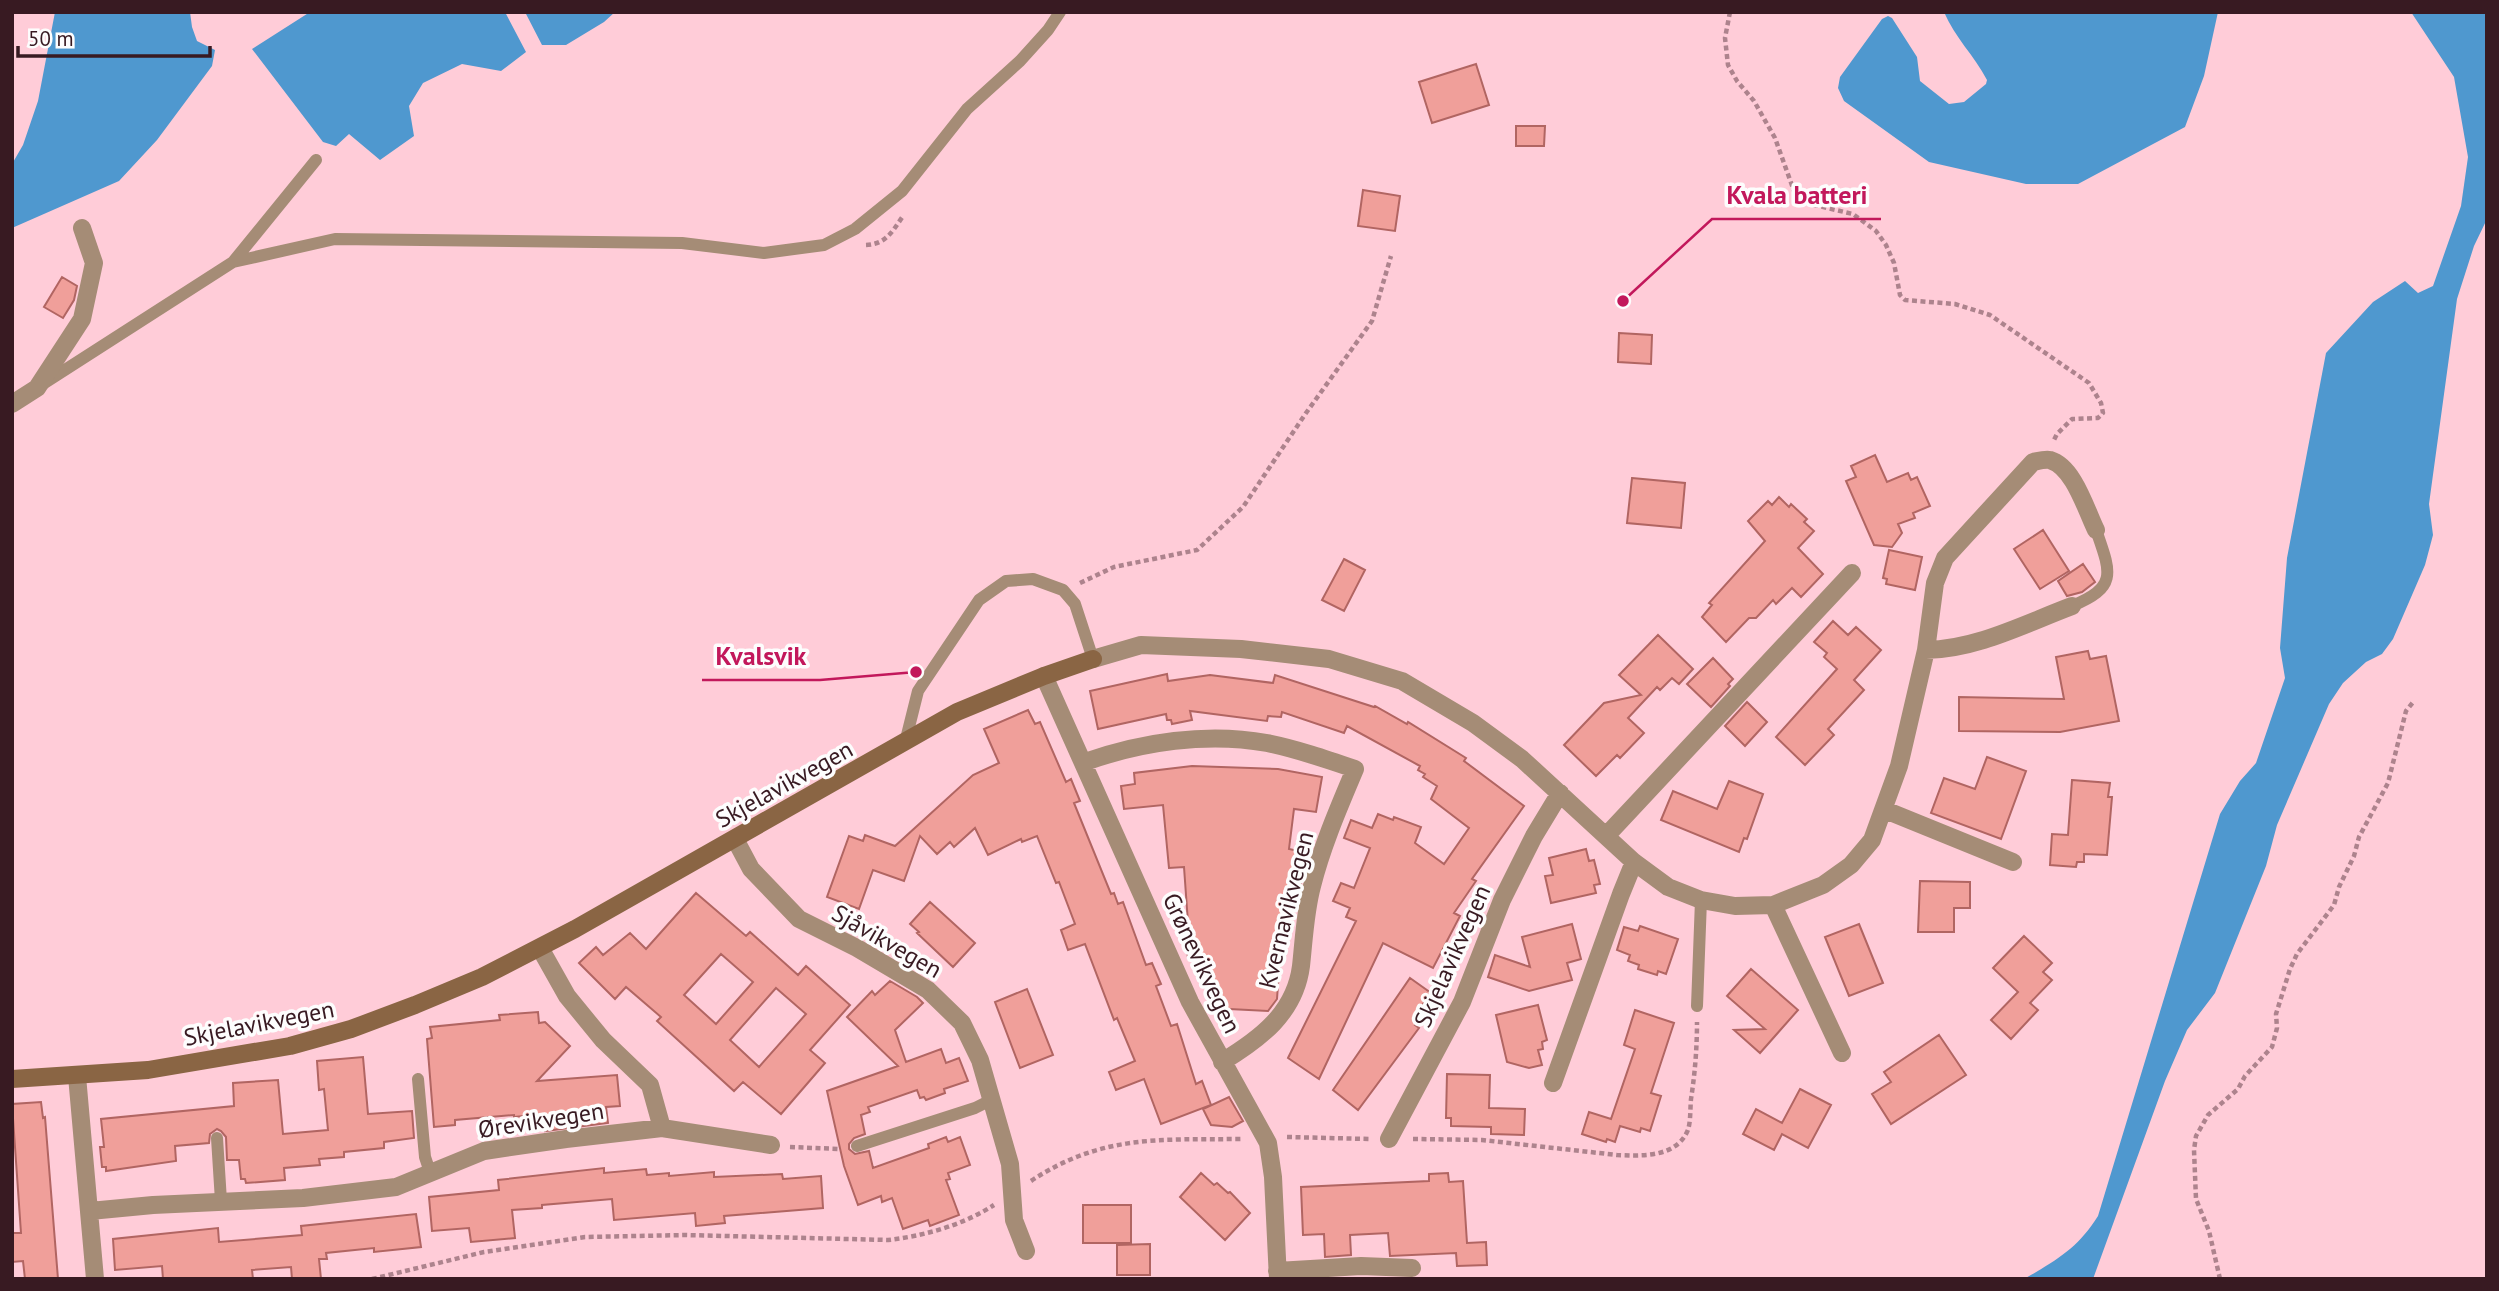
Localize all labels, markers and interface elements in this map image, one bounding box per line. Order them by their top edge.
scale bar [18,14,210,58]
text: 50 m [28,25,74,52]
callout: Kvala batteri [1712,172,1881,219]
text: Kvala batteri [1726,178,1868,211]
callout: Kvalsvik [702,633,820,680]
text: Kvalsvik [716,639,807,672]
street label: Skjelavikvegen [710,733,858,835]
street label: Kvernavikvegen [1252,828,1320,992]
street label: Skjelavikvegen [1407,880,1497,1032]
street label: Grønevikvegen [1156,888,1248,1038]
street label: Sjåvikvegen [826,897,948,985]
street label: Skjelavikvegen [181,993,337,1053]
street label: Ørevikvegen [476,1095,606,1145]

